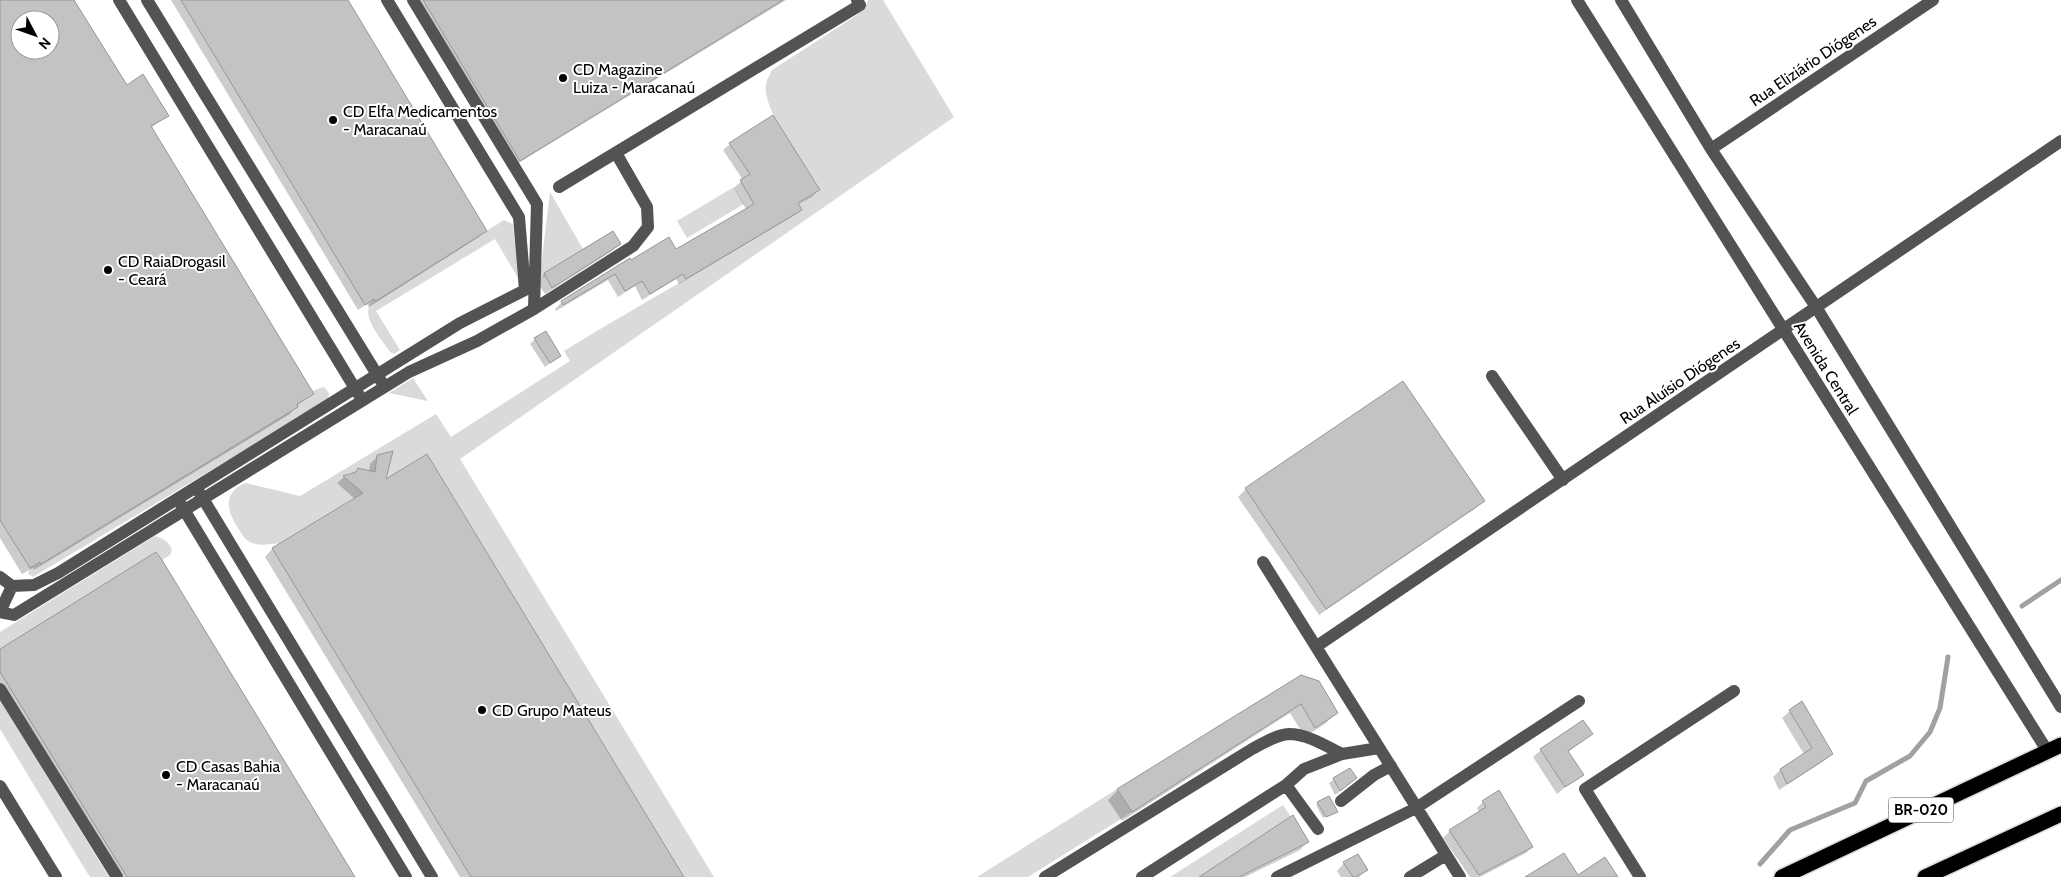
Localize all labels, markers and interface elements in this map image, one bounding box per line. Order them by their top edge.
north arrow [10,10,60,60]
street label: Rua Eliziário Diógenes [1746,11,1880,110]
text: N [35,34,55,53]
place label: CD Magazine Luiza - Maracanaú [573,60,695,97]
marker: CD Magazine Luiza - Maracanaú [557,72,569,84]
place label: CD Elfa Medicamentos - Maracanaú [343,102,498,139]
marker: CD Elfa Medicamentos - Maracanaú [327,114,339,126]
place label: CD RaiaDrogasil - Ceará [118,252,226,289]
marker: CD RaiaDrogasil - Ceará [102,264,114,276]
street label: Avenida Central [1790,318,1862,418]
street label: Rua Aluísio Diógenes [1616,334,1744,428]
place label: CD Grupo Mateus [492,701,612,720]
marker: CD Grupo Mateus [476,704,488,716]
place label: CD Casas Bahia - Maracanaú [176,757,280,794]
marker: CD Casas Bahia - Maracanaú [160,769,172,781]
road number: BR-020 [1888,798,1954,822]

